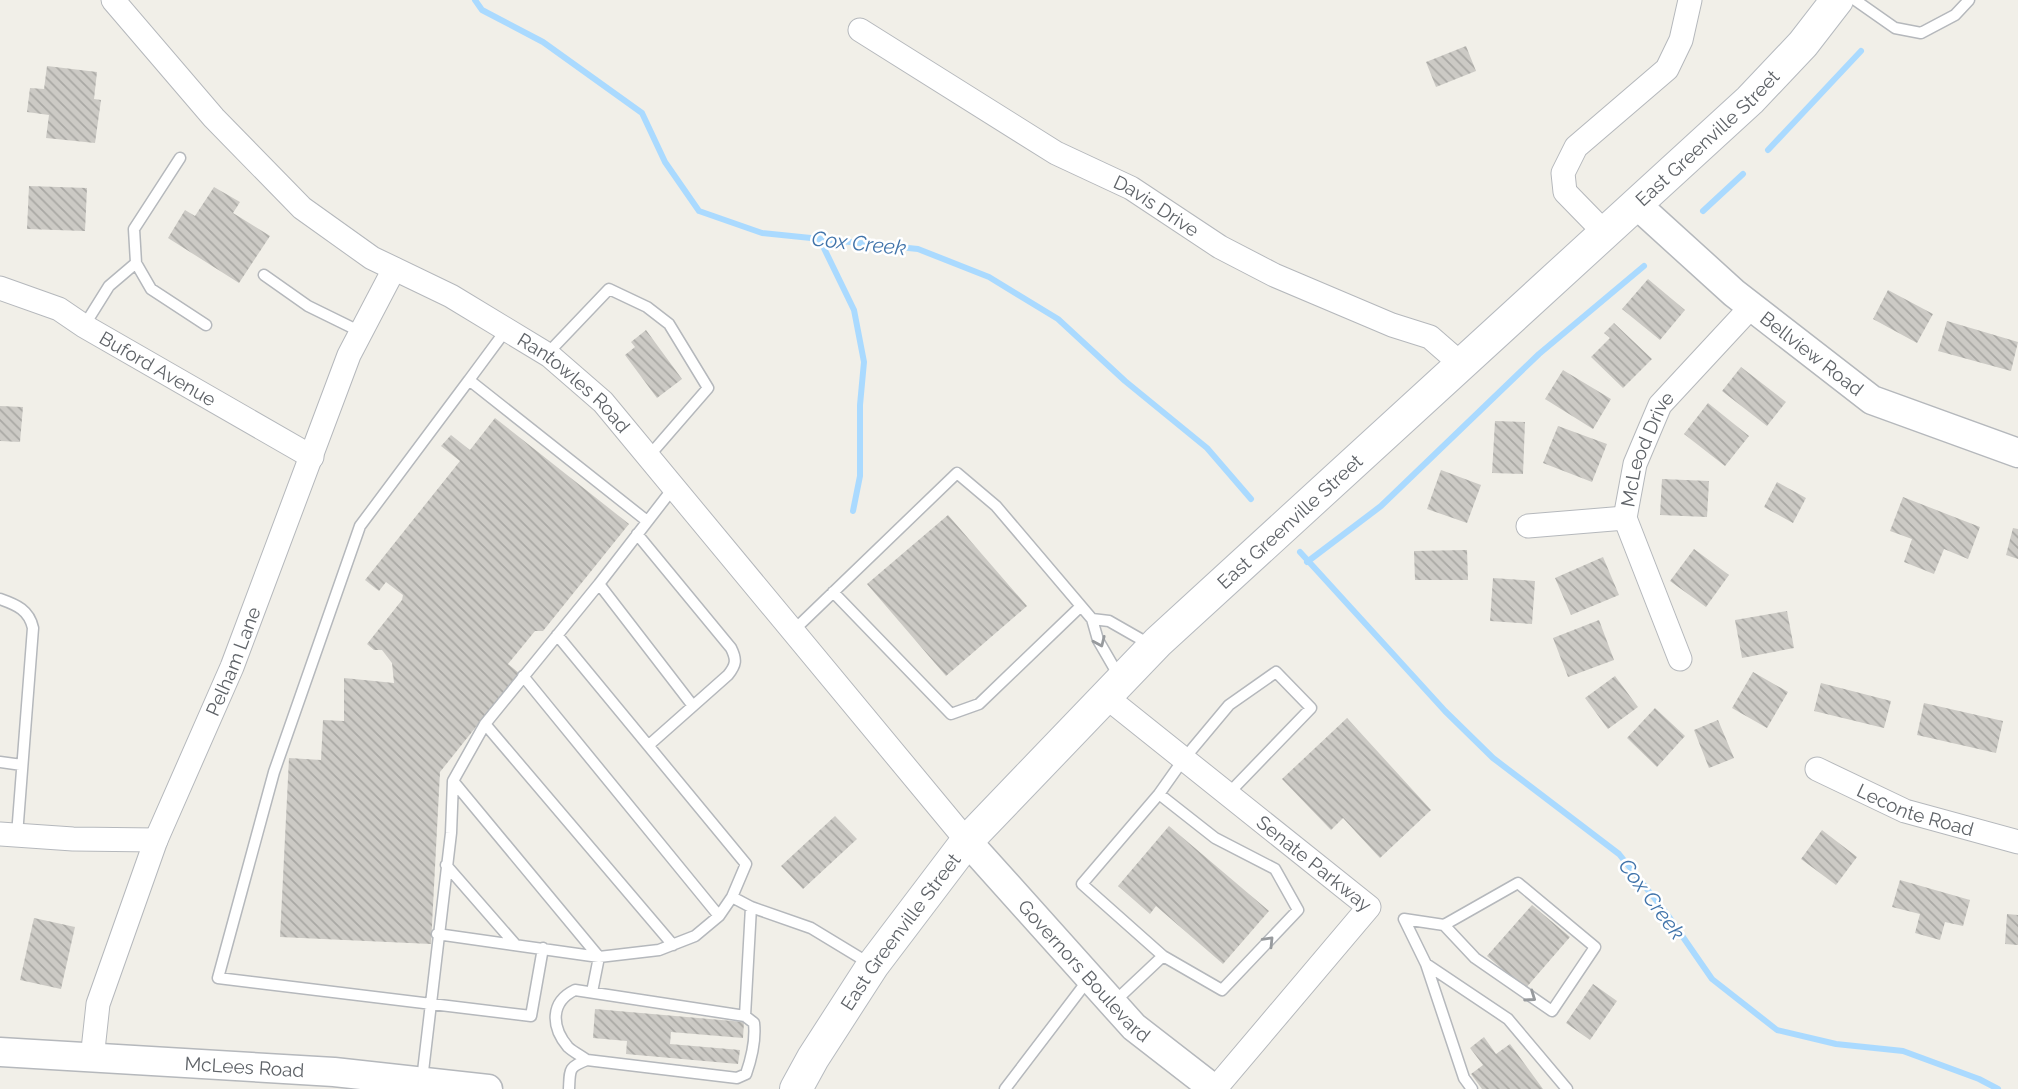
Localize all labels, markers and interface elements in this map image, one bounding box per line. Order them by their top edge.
street label: East Greenville Street [1631,65,1784,210]
street label: Davis Drive [1110,170,1203,241]
water label: Cox Creek [810,226,908,260]
street label: Bellview Road [1756,307,1868,400]
street label: Buford Avenue [96,326,220,410]
street label: Rantowles Road [514,328,635,437]
street label: McLeod Drive [1616,387,1678,509]
street label: East Greenville Street [1213,449,1367,593]
street label: Pelham Lane [201,604,265,719]
one-way arrow [1092,635,1106,647]
street label: Leconte Road [1854,779,1976,840]
street label: Senate Parkway [1253,811,1376,916]
street label: East Greenville Street [836,848,965,1014]
water label: Cox Creek [1613,854,1691,944]
street label: Governors Boulevard [1014,895,1155,1046]
one-way arrow [1260,936,1273,949]
one-way arrow [1523,989,1536,1001]
street label: McLees Road [184,1052,305,1081]

